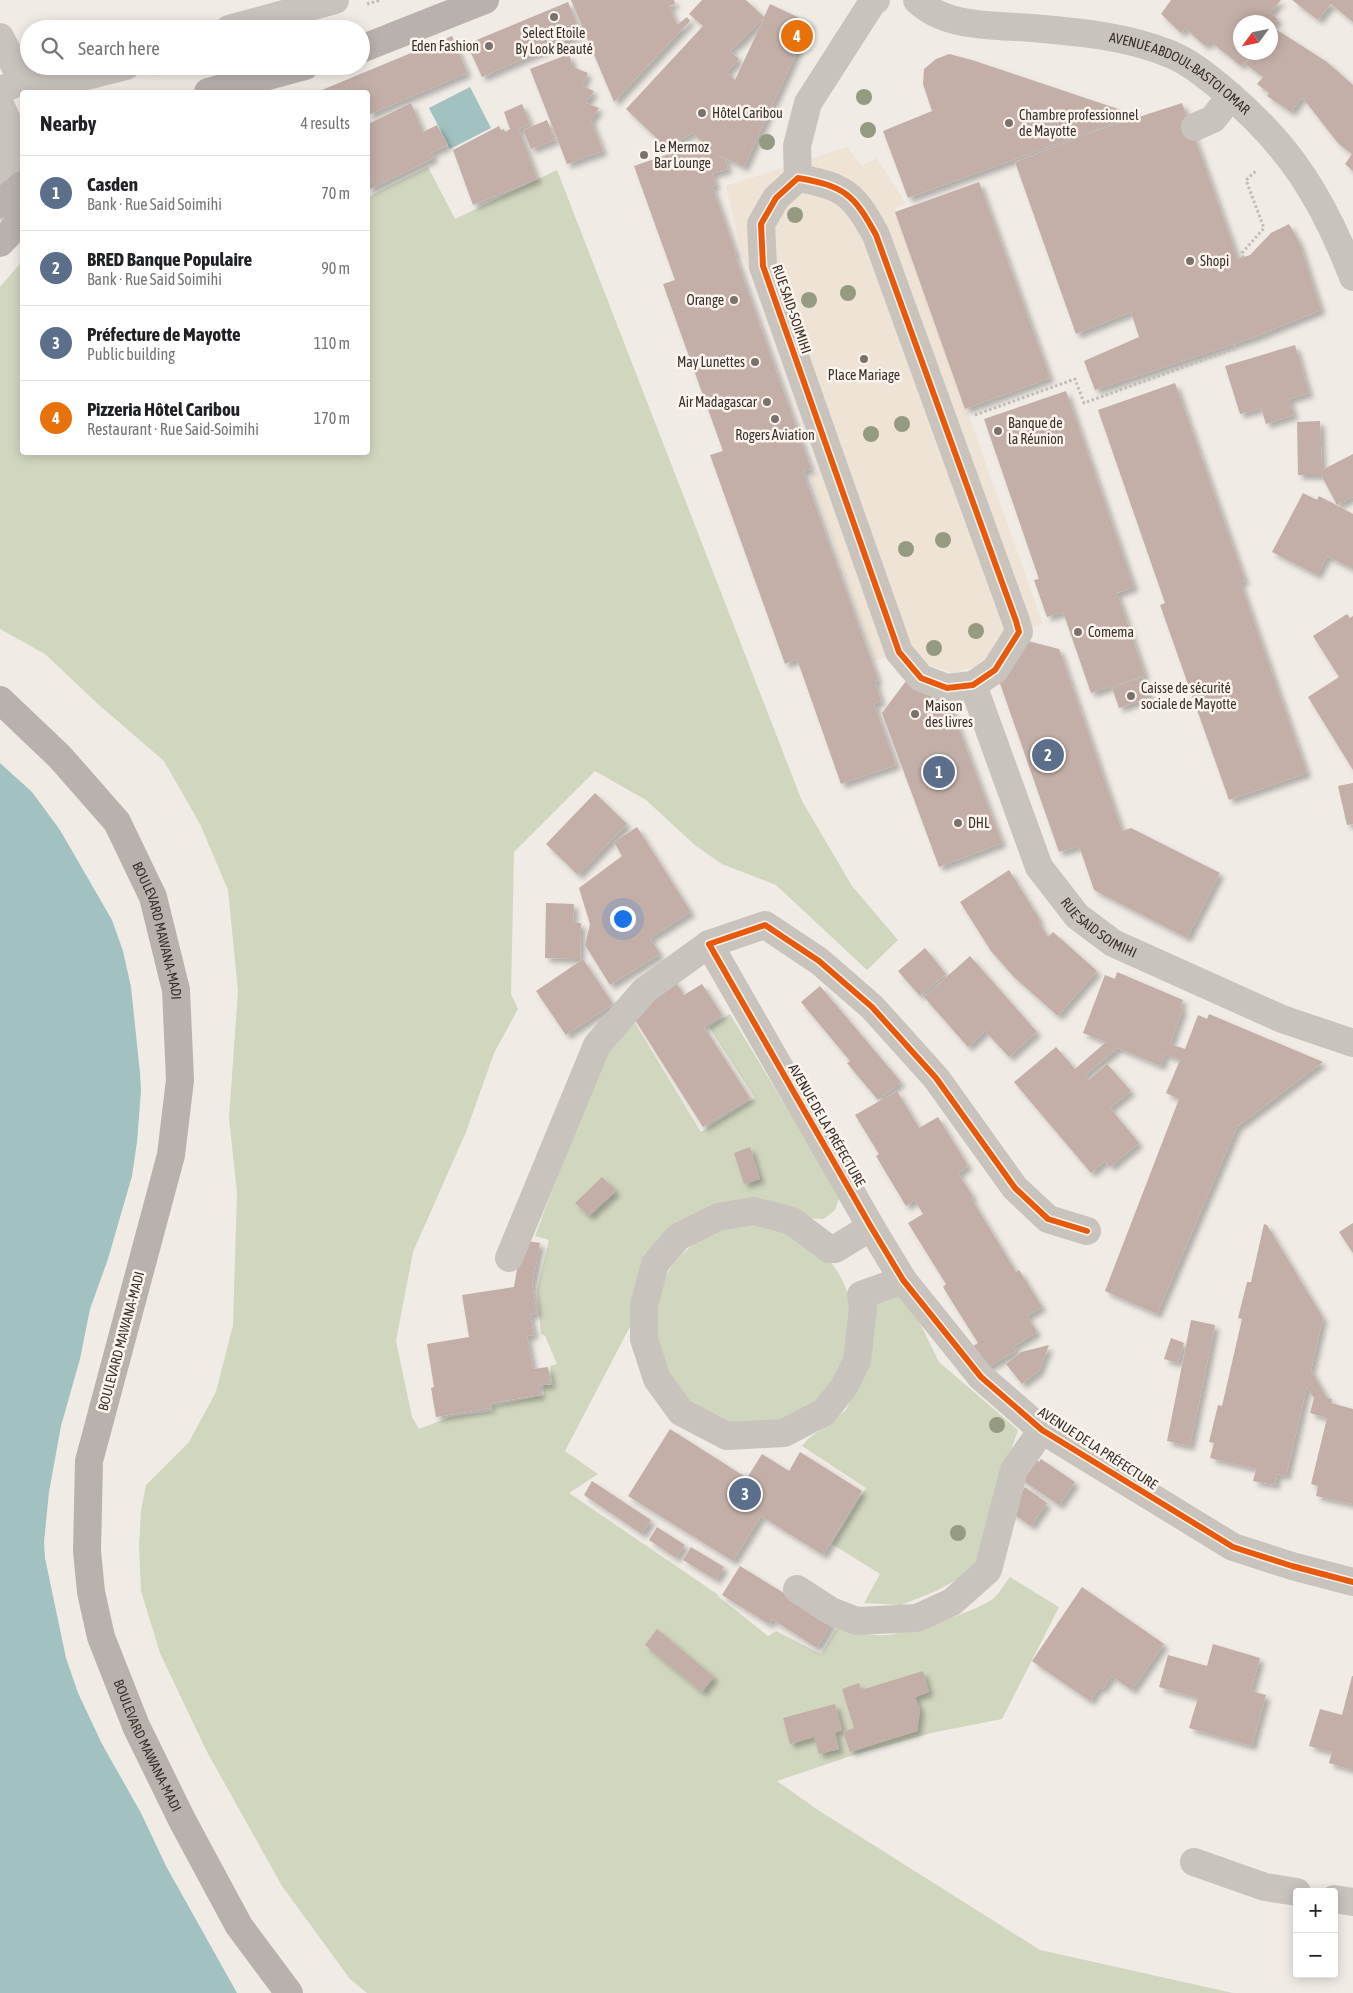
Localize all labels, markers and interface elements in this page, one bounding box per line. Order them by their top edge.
marker: Select Etoile By Look Beauté [548,11,560,23]
north arrow [1233,15,1278,60]
pin: 4 [781,17,813,55]
search box [20,20,370,75]
place label: Select Etoile By Look Beauté [515,25,593,57]
street label: AVENUE ABDOUL-BASTOI OMAR [1108,29,1253,117]
icon: search [38,34,66,62]
text: Search here [78,37,160,59]
place label: Eden Fashion [411,38,479,54]
marker: Eden Fashion [483,40,495,52]
place label: Hôtel Caribou [712,105,783,121]
marker: Hôtel Caribou [696,107,708,119]
place label: Chambre professionnel de Mayotte [1019,107,1139,139]
text: Nearby [40,111,96,135]
text: 4 results [300,114,350,132]
marker: Chambre professionnel de Mayotte [1003,117,1015,129]
place label: Le Mermoz Bar Lounge [654,139,711,171]
marker: Le Mermoz Bar Lounge [638,149,650,161]
text: Casden [87,173,138,195]
text: 1 [52,184,60,202]
text: 70 m [321,184,350,202]
text: Bank · Rue Said Soimihi [87,195,222,213]
text: BRED Banque Populaire [87,248,252,270]
place label: Shopi [1200,253,1229,269]
marker: Shopi [1184,255,1196,267]
text: 2 [52,259,60,277]
text: 90 m [321,259,350,277]
street label: RUE SAID-SOIMIHI [769,262,815,356]
text: Bank · Rue Said Soimihi [87,270,222,288]
place label: Orange [687,292,724,308]
marker: Orange [728,294,740,306]
text: Préfecture de Mayotte [87,323,241,345]
text: 3 [52,334,60,352]
text: 110 m [314,334,350,352]
text: Public building [87,345,175,363]
marker: Place Mariage [858,353,870,365]
place label: May Lunettes [677,354,745,370]
marker: May Lunettes [749,356,761,368]
place label: Place Mariage [828,367,900,383]
place label: Air Madagascar [679,394,758,410]
marker: Air Madagascar [761,396,773,408]
text: Pizzeria Hôtel Caribou [87,398,240,420]
text: 4 [52,409,60,427]
text: 170 m [314,409,350,427]
marker: Rogers Aviation [769,413,781,425]
place label: Banque de la Réunion [1008,415,1064,447]
text: Restaurant · Rue Said-Soimihi [87,420,259,438]
marker: Banque de la Réunion [992,425,1004,437]
place label: Rogers Aviation [735,427,815,443]
place label: Comema [1088,624,1134,640]
marker: Comema [1072,626,1084,638]
place label: Caisse de sécurité sociale de Mayotte [1141,680,1237,712]
marker: Caisse de sécurité sociale de Mayotte [1125,690,1137,702]
place label: Maison des livres [925,698,973,730]
marker: Maison des livres [909,708,921,720]
pin: 2 [1032,736,1064,774]
pin: 1 [923,753,955,791]
place label: DHL [968,815,990,831]
marker: DHL [952,817,964,829]
street label: BOULEVARD MAWANA-MADI [129,859,184,1000]
street label: RUE SAID SOIMIHI [1058,894,1139,961]
your location [610,906,636,932]
street label: AVENUE DE LA PRÉFECTURE [785,1061,869,1189]
street label: BOULEVARD MAWANA-MADI [95,1270,147,1412]
street label: AVENUE DE LA PRÉFECTURE [1035,1403,1161,1493]
pin: 3 [729,1475,761,1513]
street label: BOULEVARD MAWANA-MADI [110,1677,185,1814]
map controls [1293,1888,1338,1978]
button: + [1293,1888,1338,1933]
button: − [1293,1933,1338,1978]

